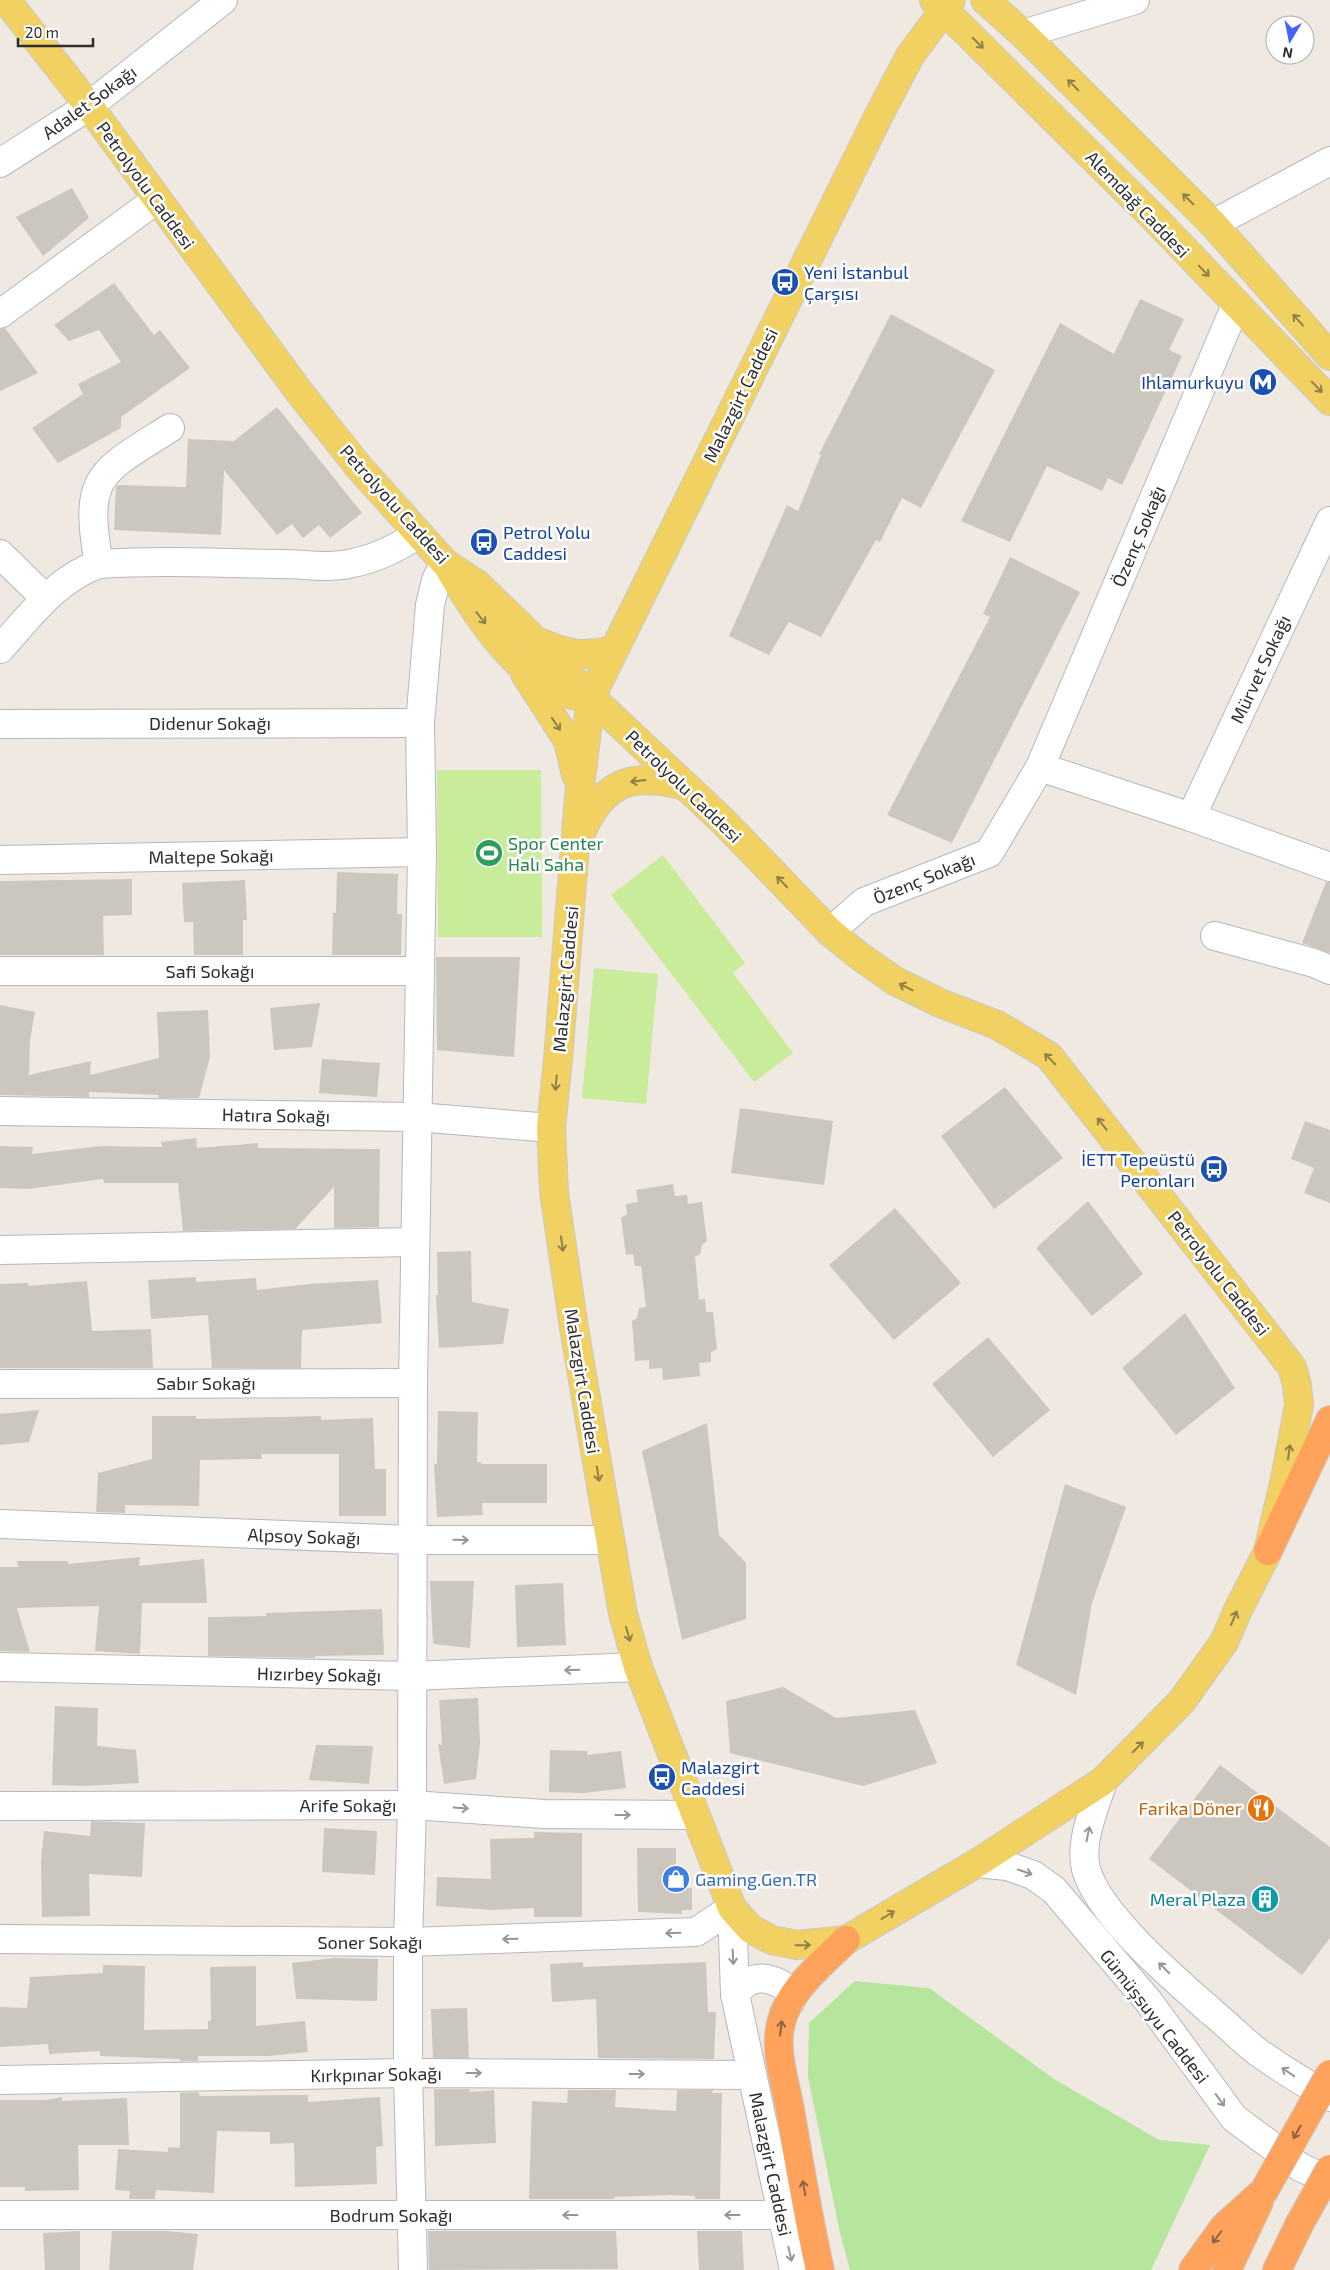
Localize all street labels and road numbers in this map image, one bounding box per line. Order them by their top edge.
street label: Adalet Sokağı [38,60,140,144]
street label: Petrolyolu Caddesi [92,117,200,253]
street label: Alemdağ Caddesi [1081,146,1195,262]
street label: Malazgirt Caddesi [698,324,782,466]
street label: Petrolyolu Caddesi [336,440,454,568]
street label: Özenç Sokağı [1107,482,1170,590]
street label: Mürvet Sokağı [1225,611,1295,727]
street label: Didenur Sokağı [149,712,271,734]
street label: Petrolyolu Caddesi [622,725,746,847]
street label: Maltepe Sokağı [148,844,274,868]
street label: Özenç Sokağı [870,848,979,909]
street label: Malazgirt Caddesi [548,905,582,1053]
street label: Safi Sokağı [166,960,254,982]
street label: Hatıra Sokağı [222,1103,330,1127]
street label: Petrolyolu Caddesi [1163,1206,1275,1340]
street label: Malazgirt Caddesi [561,1307,605,1455]
street label: Sabır Sokağı [156,1372,256,1394]
street label: Alpsoy Sokağı [247,1523,361,1549]
street label: Hızırbey Sokağı [257,1662,381,1686]
street label: Arife Sokağı [299,1794,397,1816]
street label: Soner Sokağı [317,1931,423,1953]
street label: Gümüşsuyu Caddesi [1095,1945,1214,2088]
street label: Kırkpınar Sokağı [310,2062,442,2086]
street label: Malazgirt Caddesi [745,2090,797,2238]
street label: Bodrum Sokağı [330,2204,452,2226]

